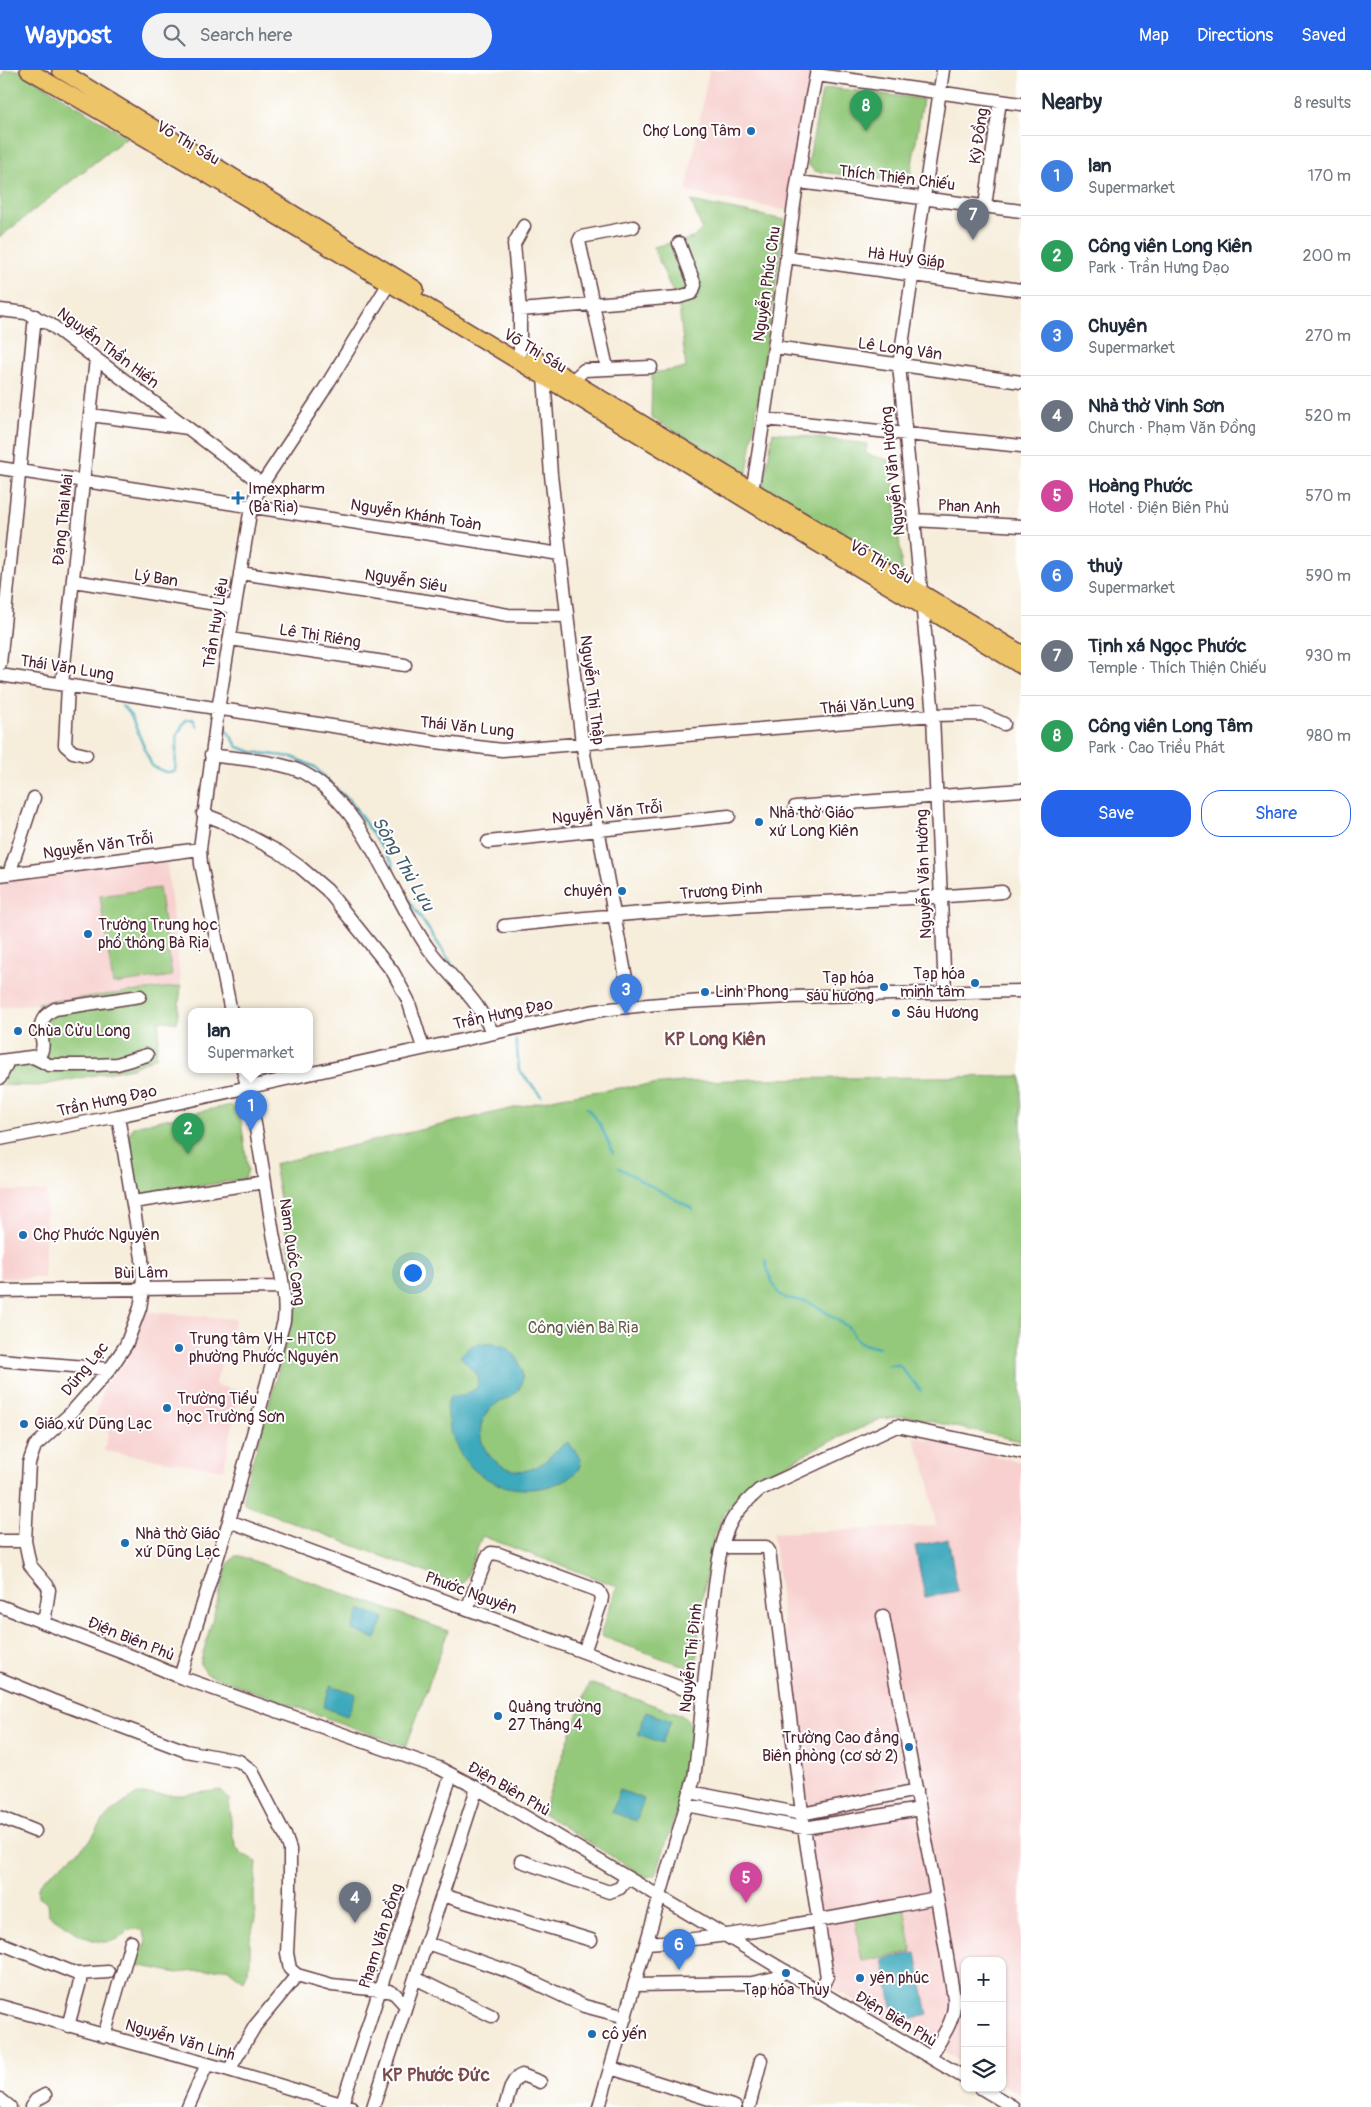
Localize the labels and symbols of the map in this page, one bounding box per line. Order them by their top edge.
pin: 8 [850,90,882,131]
street label: Kỳ Đồng [965,107,993,165]
street label: Võ Thị Sáu [153,116,223,170]
place label: Chợ Long Tâm [642,121,741,141]
marker: Chợ Long Tâm [745,125,757,137]
street label: Thích Thiện Chiếu [838,161,956,195]
pin: 7 [957,199,989,240]
street label: Nguyễn Phúc Chu [749,225,785,343]
street label: Hà Huy Giáp [866,243,946,273]
street label: Nguyễn Thần Hiến [53,302,164,393]
street label: Võ Thị Sáu [500,324,570,378]
street label: Lê Long Vân [856,333,944,365]
street label: Nguyễn Văn Hưởng [876,405,910,537]
street label: Đặng Thai Mai [48,473,78,567]
place label: Imexpharm (Bà Rịa) [248,479,325,517]
marker: Imexpharm (Bà Rịa) [232,492,244,504]
street label: Nguyễn Khánh Toàn [349,495,483,535]
street label: Phan Anh [937,495,1001,519]
street label: Võ Thị Sáu [846,535,916,589]
street label: Lý Ban [132,565,180,591]
street label: Nguyễn Siêu [363,565,449,597]
street label: Trần Huy Liệu [198,576,233,670]
street label: Lê Thị Riêng [278,620,362,652]
street label: Nguyễn Thị Thập [575,634,609,746]
street label: Thái Văn Lung [19,651,115,685]
street label: Thái Văn Lung [819,691,915,719]
street label: Thái Văn Lung [419,712,515,742]
street label: Nguyễn Văn Trỗi [551,797,663,829]
place label: Nhà thờ Giáo xứ Long Kiên [769,803,858,841]
street label: Nguyễn Văn Hưởng [912,809,936,939]
water label: Sông Thủ Lựu [367,813,440,916]
marker: Nhà thờ Giáo xứ Long Kiên [753,816,765,828]
street label: Nguyễn Văn Trỗi [42,828,154,864]
street label: Trương Định [679,878,763,904]
place label: chuyên [564,881,612,901]
marker: chuyên [616,885,628,897]
place label: Trường Trung học phổ thông Bà Rịa [98,915,218,953]
marker: Trường Trung học phổ thông Bà Rịa [82,928,94,940]
place label: Tạp hóa minh tâm [900,964,965,1002]
place label: Tạp hóa sáu hương [806,968,874,1006]
pin: 3 [610,974,642,1015]
marker: Tạp hóa minh tâm [969,977,981,989]
marker: Tạp hóa sáu hương [878,981,890,993]
place label: Linh Phong [715,982,789,1002]
marker: Linh Phong [699,986,711,998]
street label: Trần Hưng Đạo [451,993,555,1034]
place label: Sáu Hương [906,1003,979,1023]
marker: Sáu Hương [890,1007,902,1019]
place label: Chùa Cửu Long [28,1021,130,1041]
marker: Chùa Cửu Long [12,1025,24,1037]
district label: KP Long Kiên [664,1028,766,1051]
street label: Trần Hưng Đạo [55,1080,159,1121]
pin: 1 [235,1090,267,1131]
pin: 2 [172,1113,204,1154]
street label: Nam Quốc Cang [275,1197,309,1307]
place label: Chợ Phước Nguyên [33,1225,160,1245]
marker: Chợ Phước Nguyên [17,1229,29,1241]
your location [400,1260,426,1286]
street label: Bùi Lâm [114,1263,168,1283]
park label: Công viên Bà Rịa [528,1318,638,1338]
place label: Trung tâm VH - HTCĐ phường Phước Nguyên [189,1329,339,1367]
street label: Dũng Lạc [57,1338,113,1400]
marker: Trung tâm VH - HTCĐ phường Phước Nguyên [173,1342,185,1354]
place label: Trường Tiểu học Trường Sơn [177,1389,285,1427]
marker: Trường Tiểu học Trường Sơn [161,1402,173,1414]
place label: Giáo xứ Dũng Lạc [34,1414,152,1434]
marker: Giáo xứ Dũng Lạc [18,1418,30,1430]
place label: Nhà thờ Giáo xứ Dũng Lạc [135,1524,221,1562]
marker: Nhà thờ Giáo xứ Dũng Lạc [119,1537,131,1549]
street label: Phước Nguyên [422,1567,520,1619]
street label: Nguyễn Thị Định [675,1602,707,1714]
street label: Điện Biên Phủ [85,1612,177,1666]
place label: Quảng trường 27 Tháng 4 [508,1697,601,1735]
marker: Quảng trường 27 Tháng 4 [492,1710,504,1722]
place label: Trường Cao đẳng Biên phòng (cơ sở 2) [762,1728,899,1766]
marker: Trường Cao đẳng Biên phòng (cơ sở 2) [903,1741,915,1753]
street label: Điện Biên Phủ [464,1757,554,1821]
pin: 5 [730,1862,762,1903]
street label: Phạm Văn Đồng [355,1881,407,1991]
pin: 4 [339,1882,371,1923]
pin: 6 [663,1929,695,1970]
marker: Tạp hóa Thủy [780,1967,792,1979]
place label: yên phúc [869,1968,929,1988]
marker: yên phúc [854,1972,866,1984]
place label: Tạp hóa Thủy [743,1980,829,2000]
street label: Điện Biên Phủ [851,1987,941,2051]
street label: Nguyễn Văn Linh [123,2015,237,2065]
place label: cô yến [602,2024,647,2044]
marker: cô yến [586,2028,598,2040]
district label: KP Phước Đức [382,2064,490,2087]

